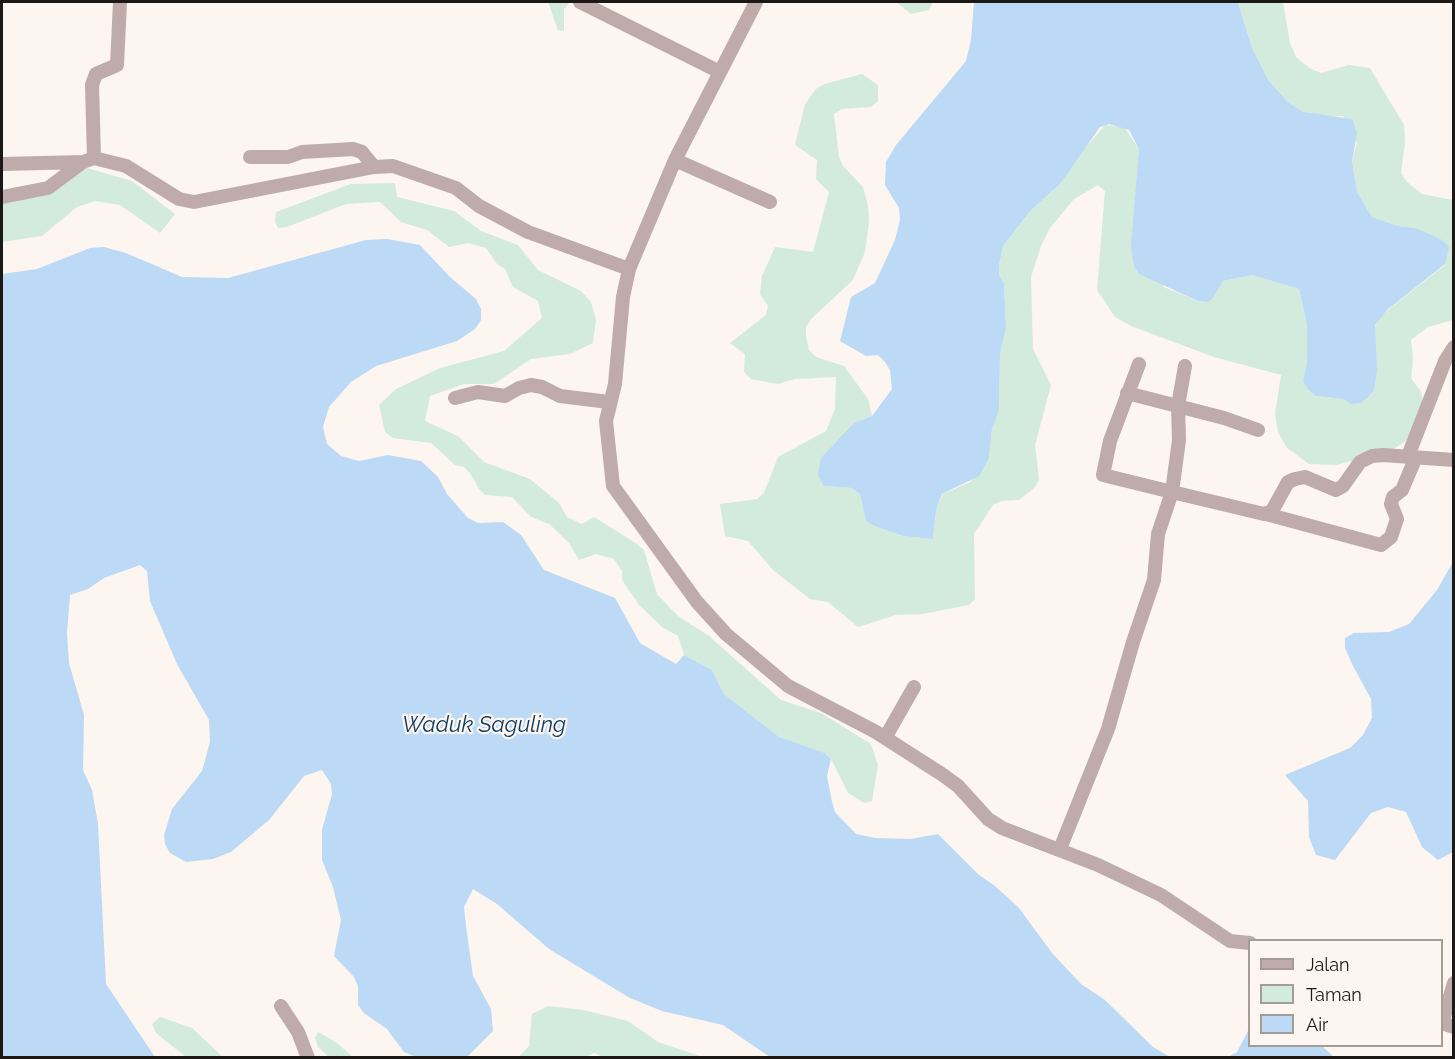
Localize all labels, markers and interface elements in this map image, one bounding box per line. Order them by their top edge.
water label: Waduk Saguling [402,712,566,738]
legend [1248,939,1443,1047]
text: Jalan [1306,954,1350,975]
text: Taman [1306,984,1362,1005]
text: Air [1306,1014,1328,1035]

